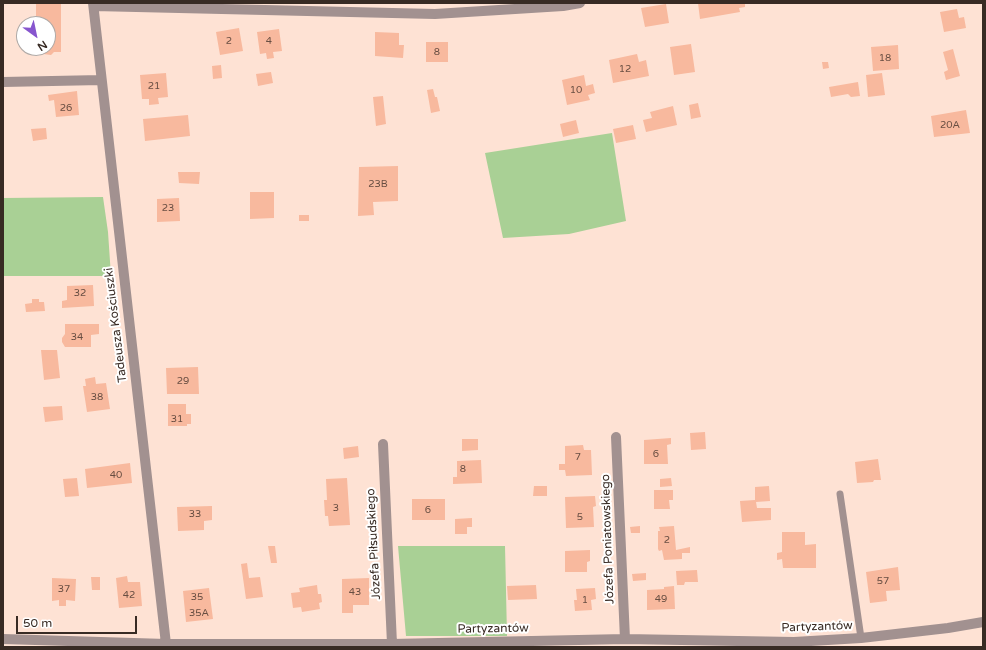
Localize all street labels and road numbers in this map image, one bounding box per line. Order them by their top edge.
street label: Tadeusza Kościuszki [102,267,130,383]
street label: Józefa Poniatowskiego [599,474,617,604]
street label: Józefa Piłsudskiego [364,488,384,600]
street label: Partyzantów [781,619,853,635]
street label: Partyzantów [457,621,529,637]

